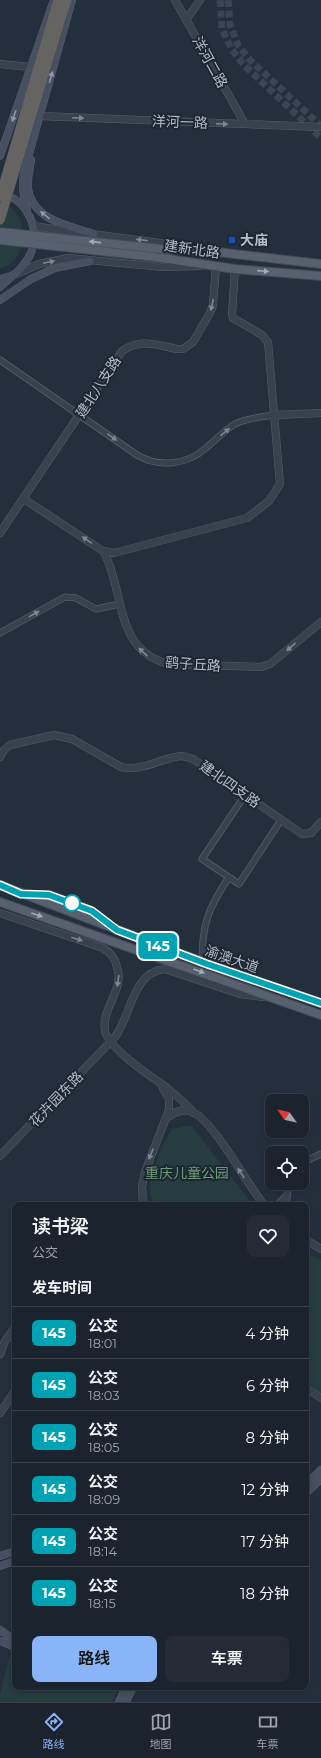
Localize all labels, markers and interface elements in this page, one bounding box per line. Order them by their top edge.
street label: 洋河二路 [189,33,231,91]
one-way arrow [48,71,54,84]
one-way arrow [10,111,16,123]
street label: 洋河一路 [152,112,208,132]
one-way arrow [72,115,85,121]
one-way arrow [216,120,228,127]
one-way arrow [40,210,50,219]
place label: 大庙 [240,231,268,249]
marker: 大庙 [227,235,237,245]
street label: 建新北路 [163,236,221,262]
one-way arrow [136,237,148,243]
one-way arrow [89,239,101,245]
one-way arrow [43,259,55,265]
one-way arrow [257,267,269,274]
one-way arrow [208,298,214,311]
street label: 建北八支路 [71,353,125,421]
one-way arrow [219,427,230,436]
one-way arrow [107,433,118,441]
one-way arrow [81,537,93,544]
one-way arrow [28,610,40,617]
one-way arrow [286,643,296,651]
one-way arrow [138,647,148,656]
street label: 鹞子丘路 [164,653,222,675]
street label: 建北四支路 [196,757,264,811]
unlabelled marker [63,894,81,912]
one-way arrow [31,912,43,918]
line badge: 145 [135,933,181,959]
one-way arrow [71,936,83,942]
text: 145 [146,937,170,955]
street label: 渝澳大道 [203,941,261,977]
one-way arrow [194,969,206,975]
one-way arrow [115,975,121,987]
street label: 花卉园东路 [25,1068,87,1130]
north arrow [265,1094,309,1138]
map controls [265,1094,309,1190]
button: locate [265,1146,309,1190]
one-way arrow [148,1148,154,1160]
park label: 重庆儿童公园 [145,1164,229,1182]
one-way arrow [238,1168,245,1179]
text: 读书梁 [32,1215,89,1238]
button: heart [247,1215,289,1257]
text: 公交 [32,1244,58,1260]
text: 发车时间 [32,1278,92,1297]
text: 公交 [88,1316,118,1335]
text: 145 [42,1324,66,1342]
text: 4 分钟 [245,1324,289,1343]
text: 18:01 [88,1335,117,1351]
text: 公交 [88,1368,118,1387]
text: 145 [42,1376,66,1394]
text: 6 分钟 [246,1376,289,1395]
text: 18:03 [88,1387,120,1403]
text: 公交 [88,1420,118,1439]
text: 145 [42,1428,66,1446]
text: 8 分钟 [245,1428,289,1447]
text: 18:05 [88,1439,120,1455]
text: 公交 [88,1472,118,1491]
text: 145 [42,1480,66,1498]
text: 12 分钟 [241,1480,289,1499]
text: 18:09 [88,1491,120,1507]
text: 公交 [88,1524,118,1543]
text: 145 [42,1532,66,1550]
text: 17 分钟 [241,1532,289,1551]
text: 18:14 [88,1543,117,1559]
text: 公交 [88,1576,118,1595]
text: 145 [42,1584,66,1602]
text: 18 分钟 [240,1584,289,1603]
text: 18:15 [88,1595,116,1611]
button: 路线 [32,1636,157,1682]
button: 车票 [165,1636,289,1682]
tab: 路线 [43,1711,65,1751]
tab: 地图 [150,1711,172,1751]
tab: 车票 [257,1711,279,1751]

